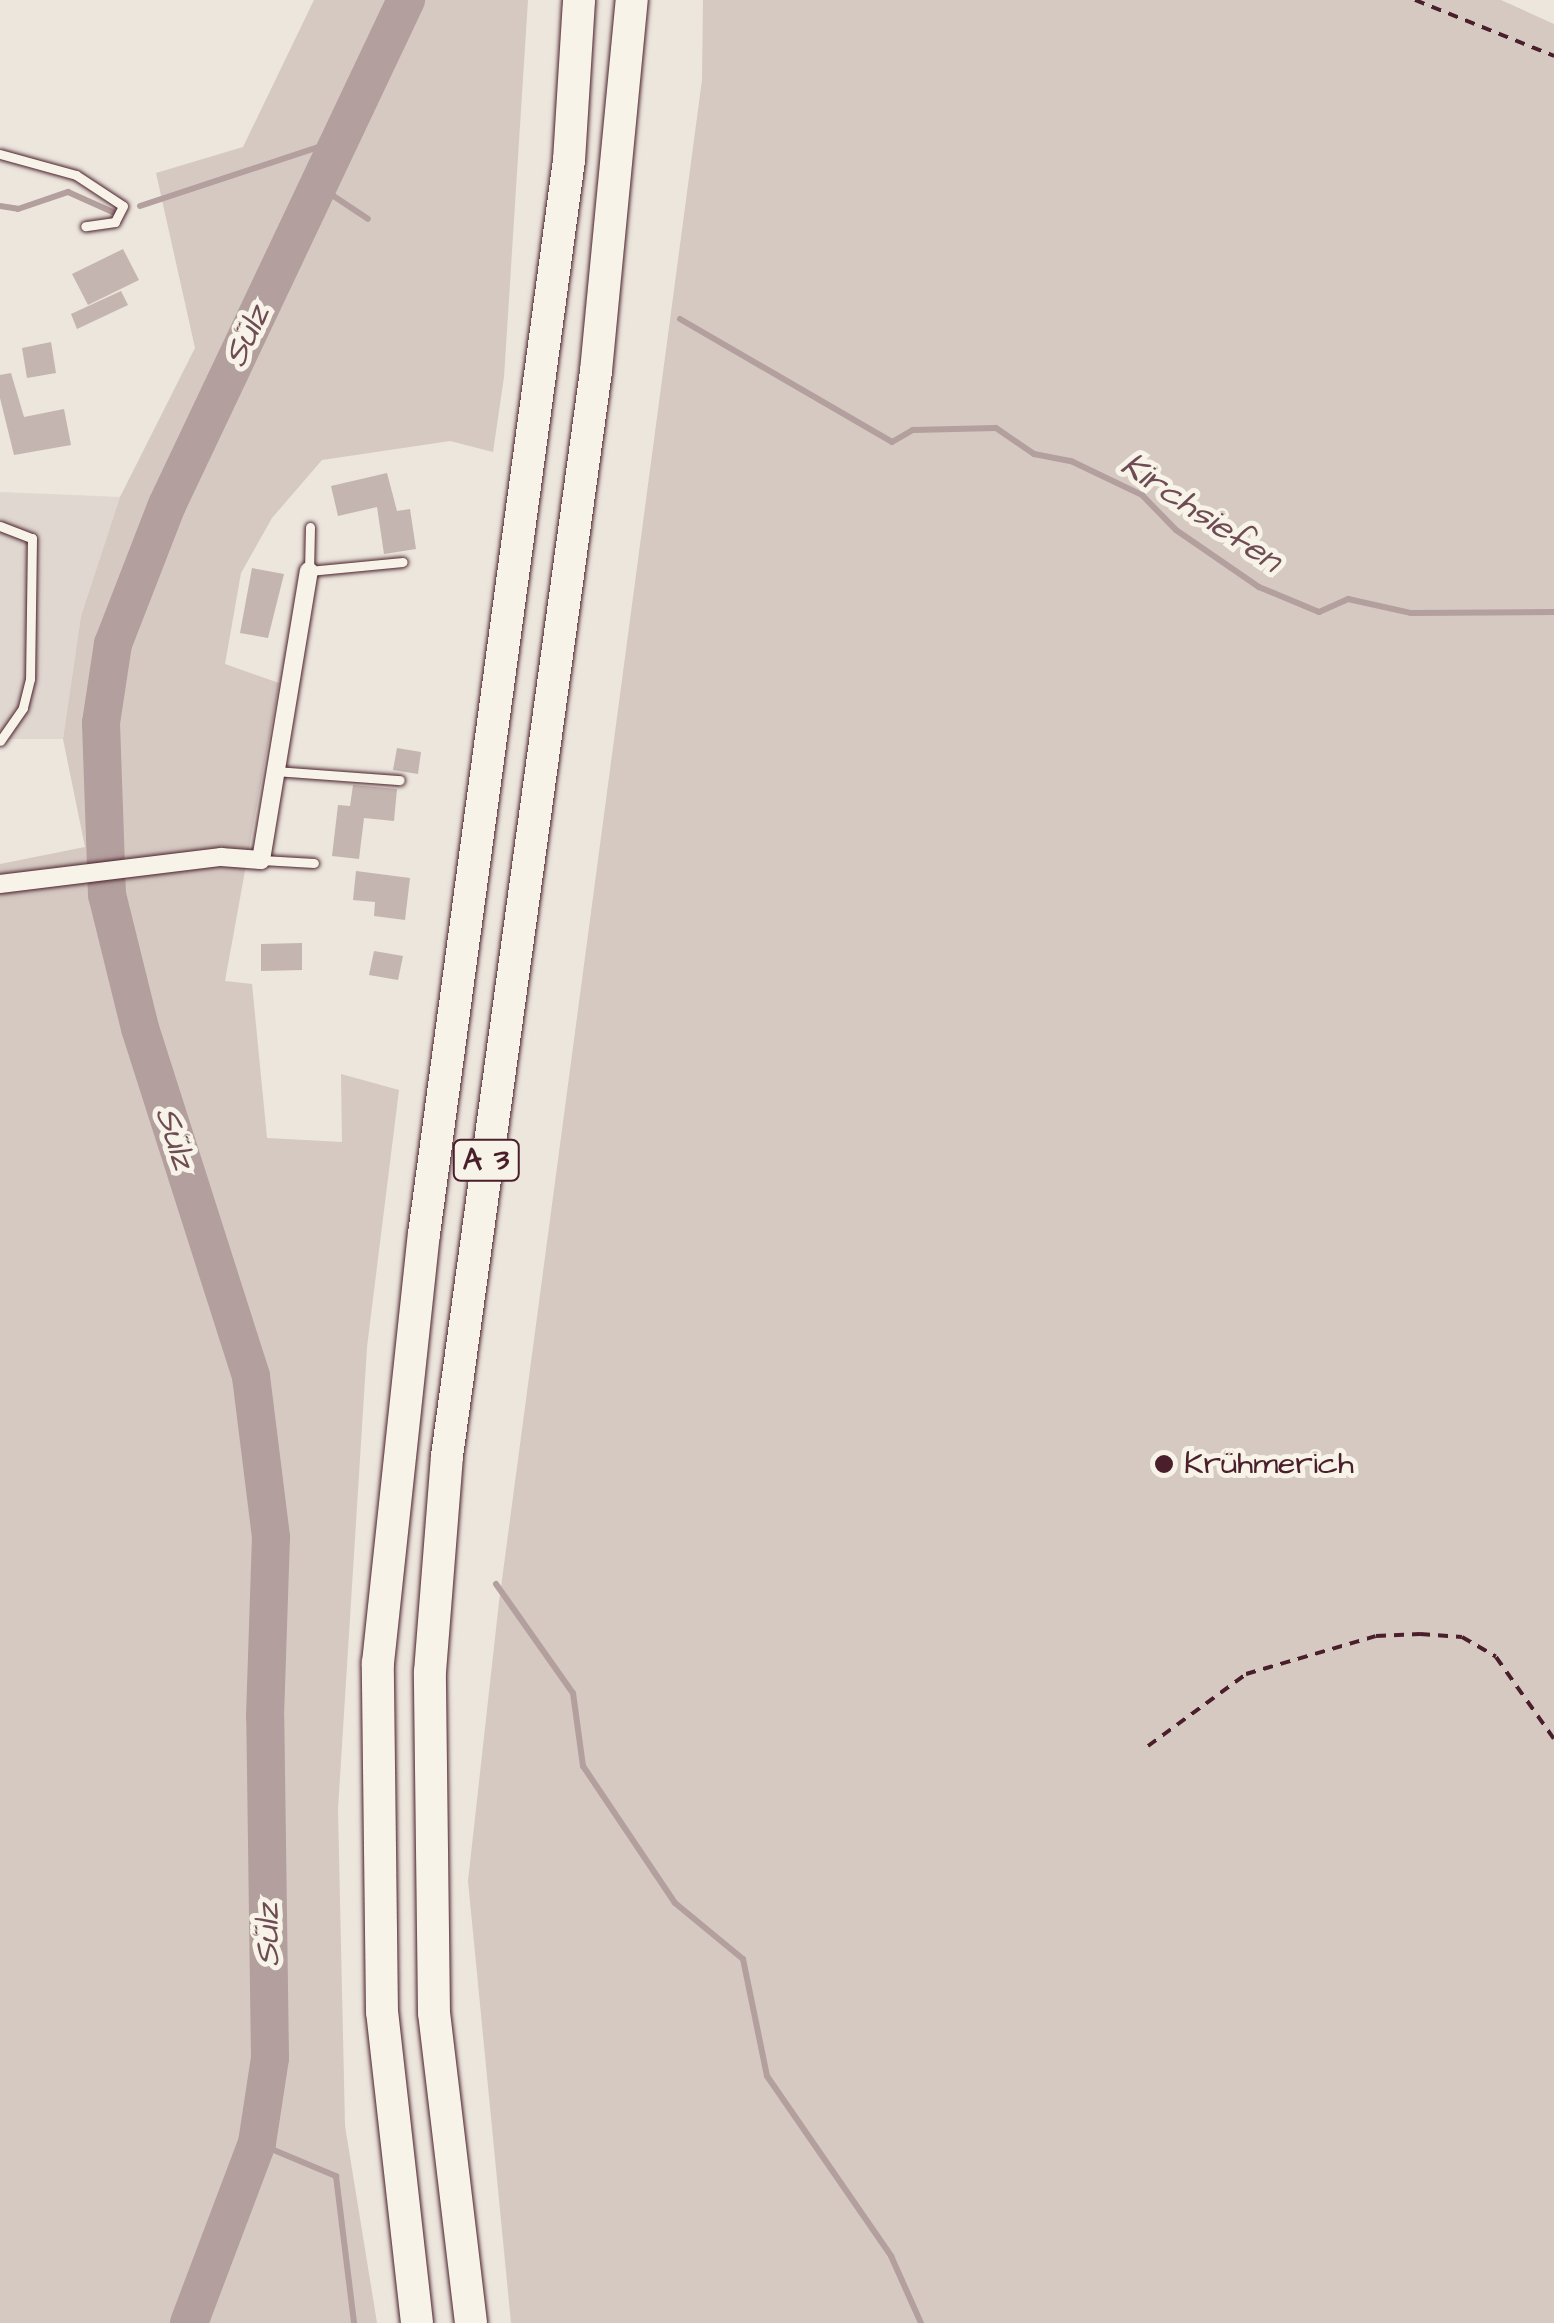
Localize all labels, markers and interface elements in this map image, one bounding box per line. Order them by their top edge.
water label: Sülz [215,299,279,373]
water label: Kirchsiefen [1113,444,1289,582]
water label: Sülz [145,1102,205,1174]
road number: A 3 [451,1135,521,1185]
place label: Krühmerich [1184,1445,1354,1483]
marker: Krühmerich [1153,1453,1175,1475]
water label: Sülz [246,1903,290,1967]

